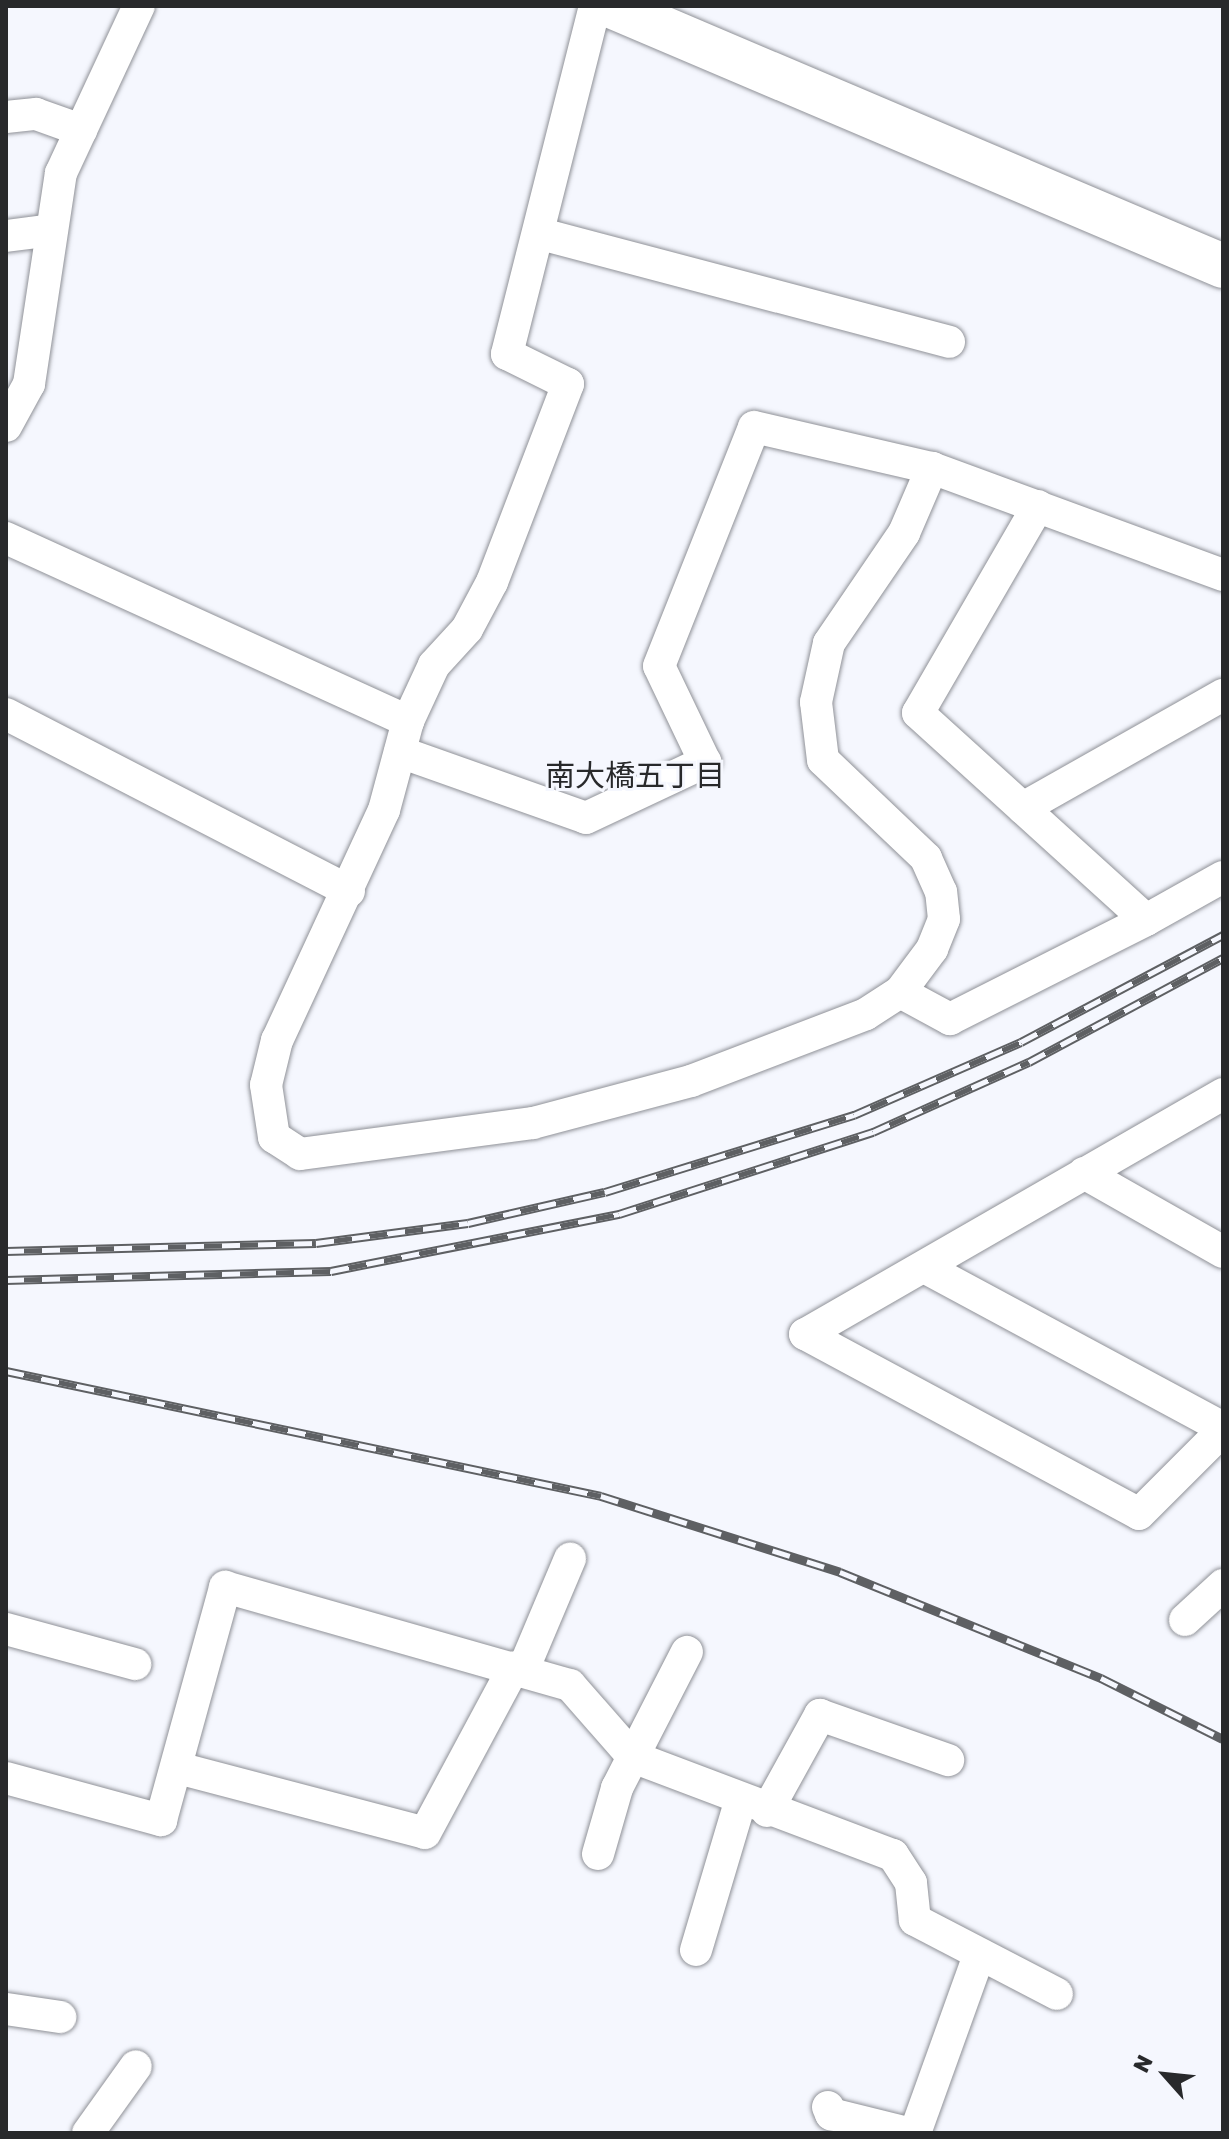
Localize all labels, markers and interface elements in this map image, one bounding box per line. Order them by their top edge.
district label: 南大橋五丁目 [545,758,725,794]
north arrow [1125,2035,1205,2115]
text: N [1128,2051,1159,2077]

